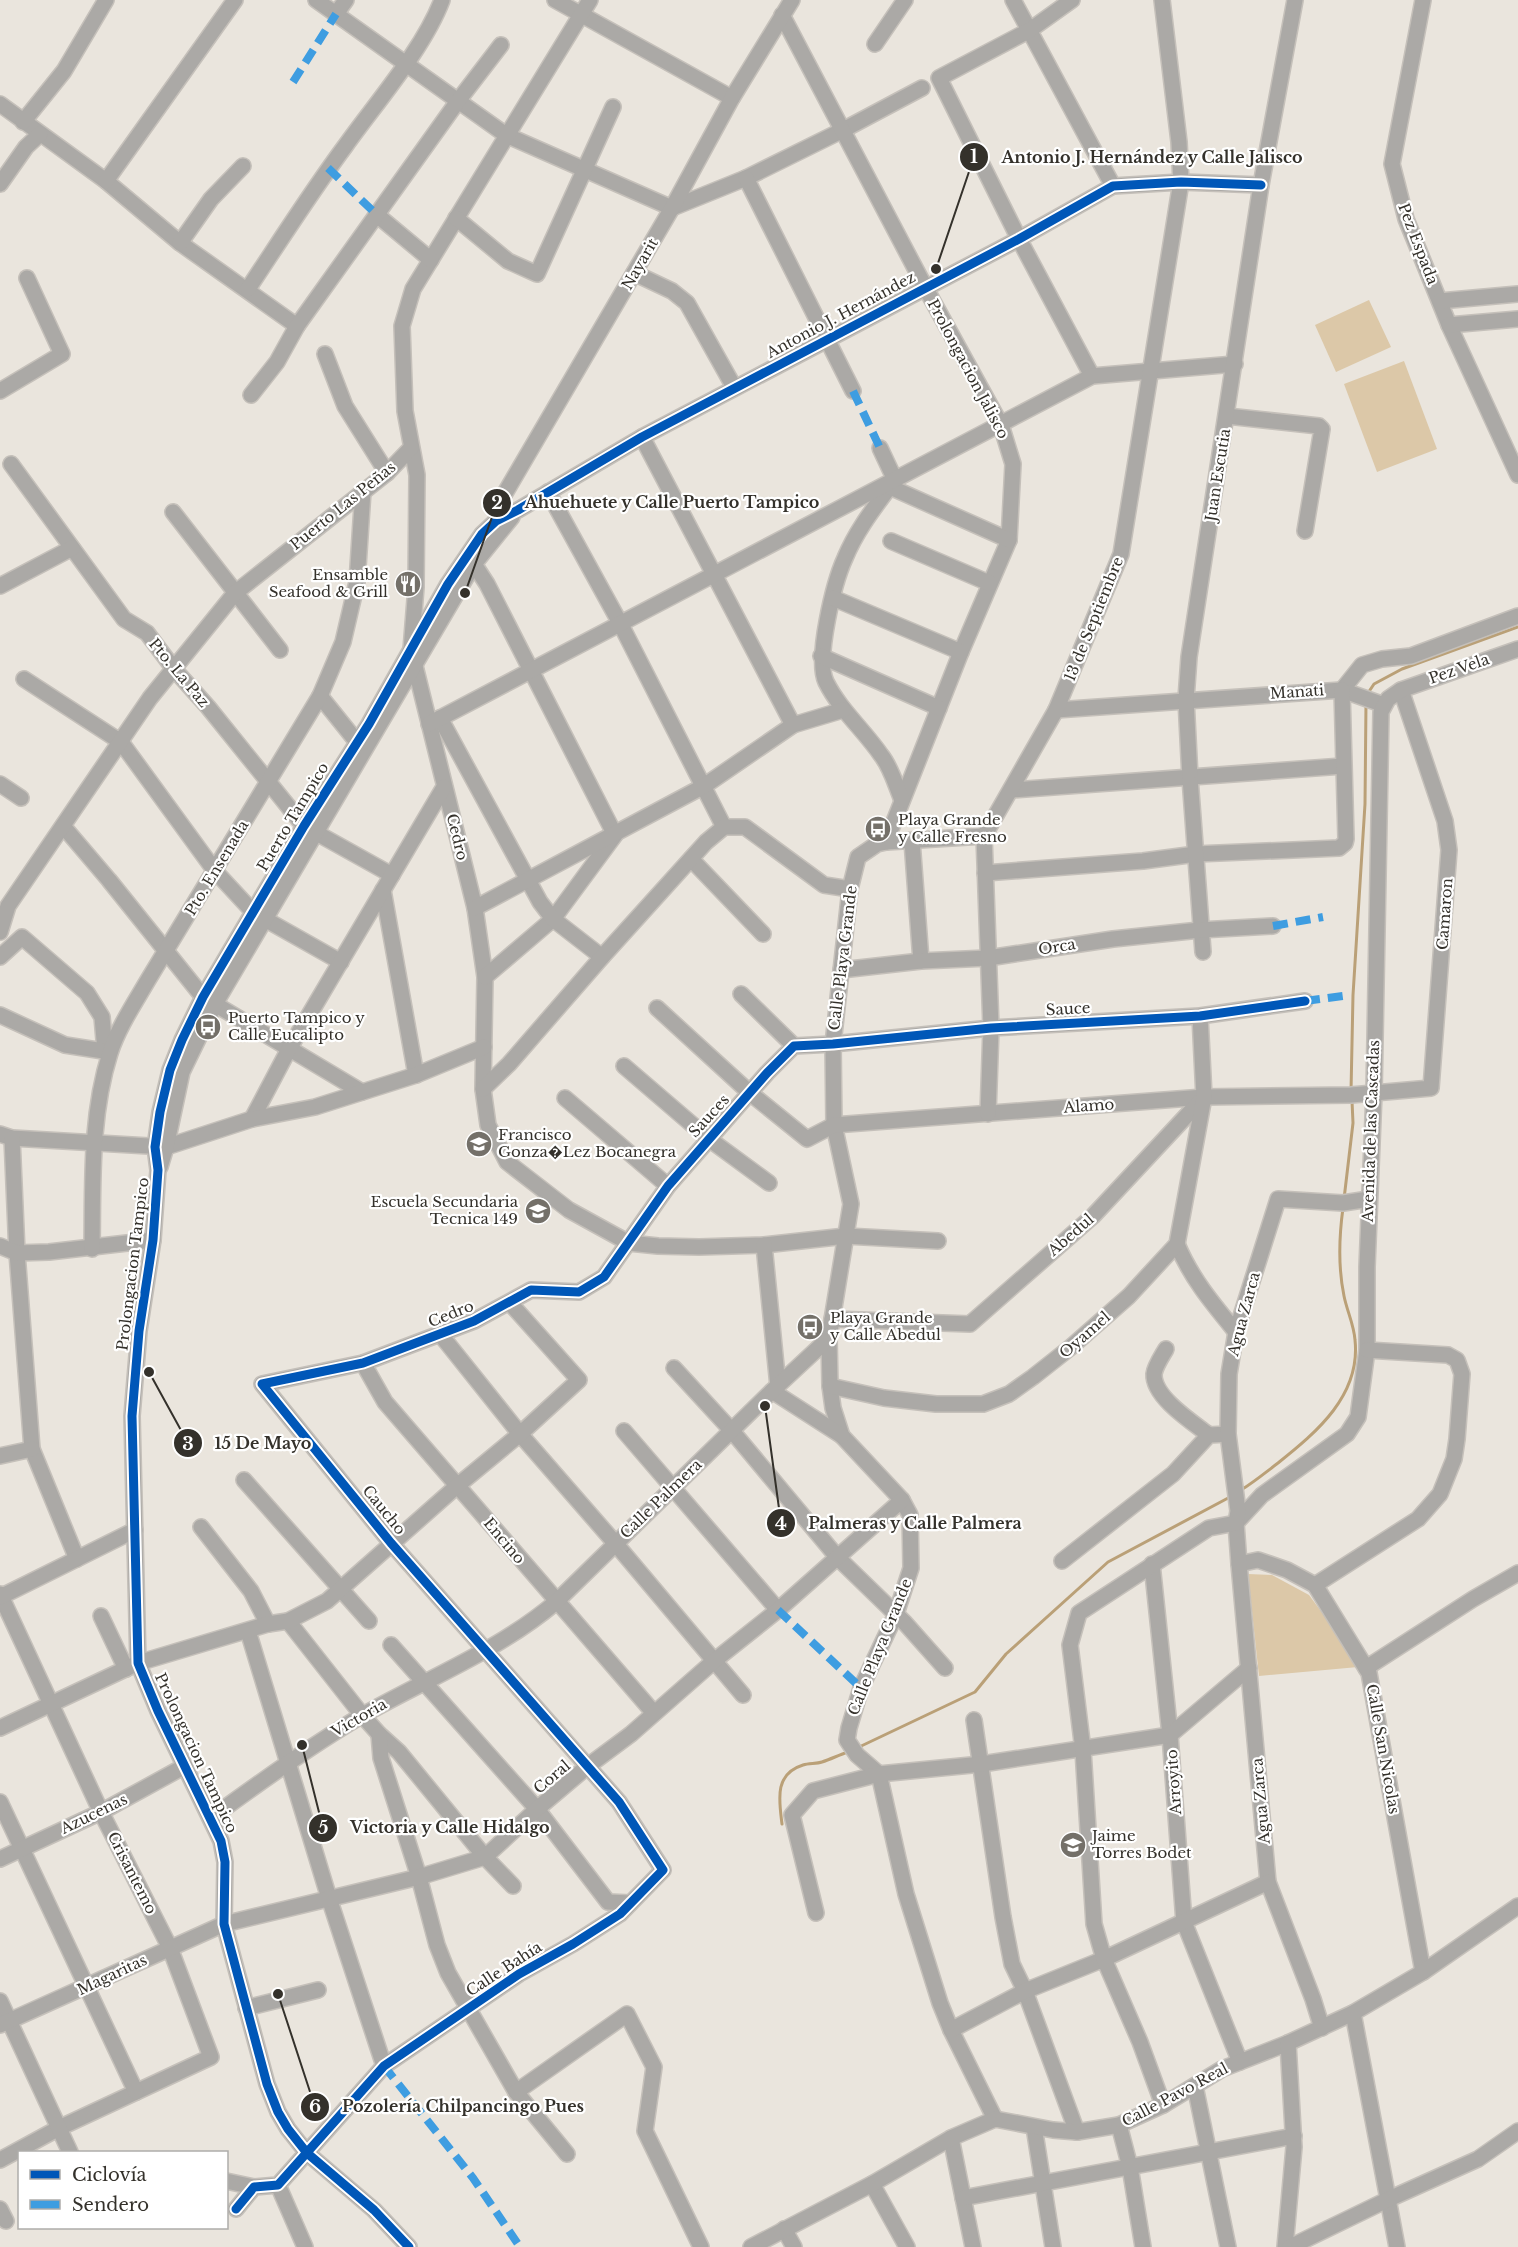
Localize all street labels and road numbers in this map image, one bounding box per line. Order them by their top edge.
street label: Pez Espada [1394,200,1443,288]
street label: Nayarit [617,234,662,293]
street label: Antonio J. Hernández [762,267,919,362]
street label: Prolongacion Jalisco [924,296,1013,442]
street label: Juan Escutia [1200,427,1234,525]
street label: Puerto Las Peñas [286,457,399,554]
street label: 13 de Septiembre [1060,554,1127,684]
street label: Pto. La Paz [145,634,214,711]
street label: Pez Vela [1426,649,1492,688]
street label: Manati [1269,680,1325,703]
street label: Puerto Tampico [253,759,333,875]
street label: Cedro [443,812,472,862]
street label: Pto. Ensenada [181,816,253,919]
street label: Camaron [1433,877,1456,950]
street label: Calle Playa Grande [824,885,861,1031]
street label: Orca [1037,934,1078,959]
street label: Sauce [1045,998,1091,1019]
street label: Avenida de las Cascadas [1358,1039,1383,1223]
street label: Sauces [684,1090,733,1141]
street label: Alamo [1062,1094,1115,1117]
street label: Prolongacion Tampico [112,1176,153,1352]
street label: Abedul [1043,1209,1098,1261]
street label: Agua Zarca [1223,1269,1264,1359]
street label: Cedro [425,1296,477,1331]
street label: Oyamel [1055,1307,1114,1362]
street label: Calle Palmera [616,1454,706,1542]
street label: Caucho [359,1481,410,1539]
street label: Encino [480,1514,529,1568]
street label: Calle Playa Grande [843,1576,916,1718]
street label: Prolongacion Tampico [151,1670,242,1836]
street label: Calle San Nicolas [1363,1682,1404,1816]
street label: Victoria [327,1694,390,1742]
street label: Arroyito [1162,1749,1185,1816]
street label: Coral [529,1756,574,1797]
street label: Agua Zarca [1247,1757,1274,1846]
street label: Azucenas [56,1789,131,1838]
street label: Crisantemo [104,1828,161,1917]
street label: Calle Bahía [462,1937,546,2000]
street label: Magaritas [74,1950,150,1999]
street label: Calle Pavo Real [1118,2059,1231,2131]

